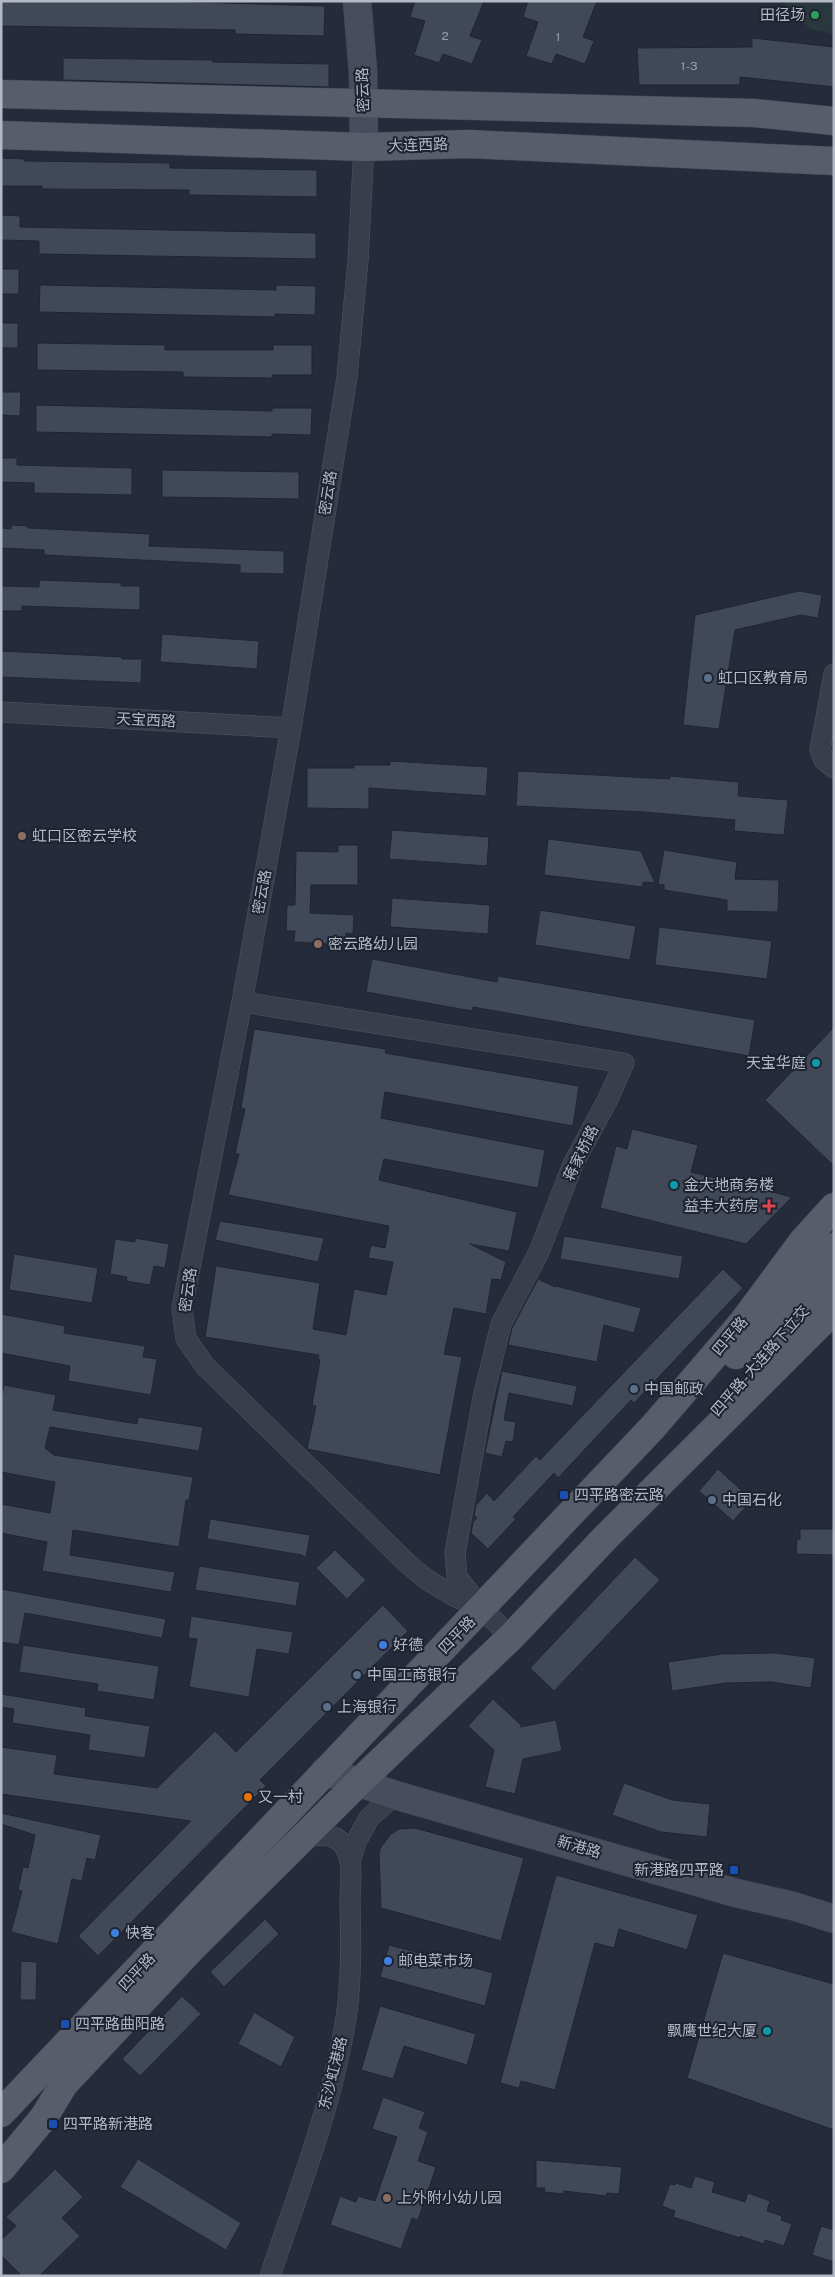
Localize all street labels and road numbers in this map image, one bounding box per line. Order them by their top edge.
street label: 密云路 [353,67,372,113]
street label: 大连西路 [388,135,448,154]
street label: 密云路 [316,469,339,516]
street label: 天宝西路 [116,709,176,730]
street label: 密云路 [249,868,274,916]
street label: 蒋家桥路 [560,1122,601,1183]
street label: 密云路 [176,1266,199,1313]
street label: 四平路-大连路下立交 [707,1302,812,1419]
street label: 四平路 [709,1313,751,1358]
street label: 四平路 [435,1613,478,1657]
street label: 新港路 [555,1832,603,1861]
street label: 四平路 [115,1949,158,1994]
street label: 东沙虹港路 [315,2034,350,2111]

